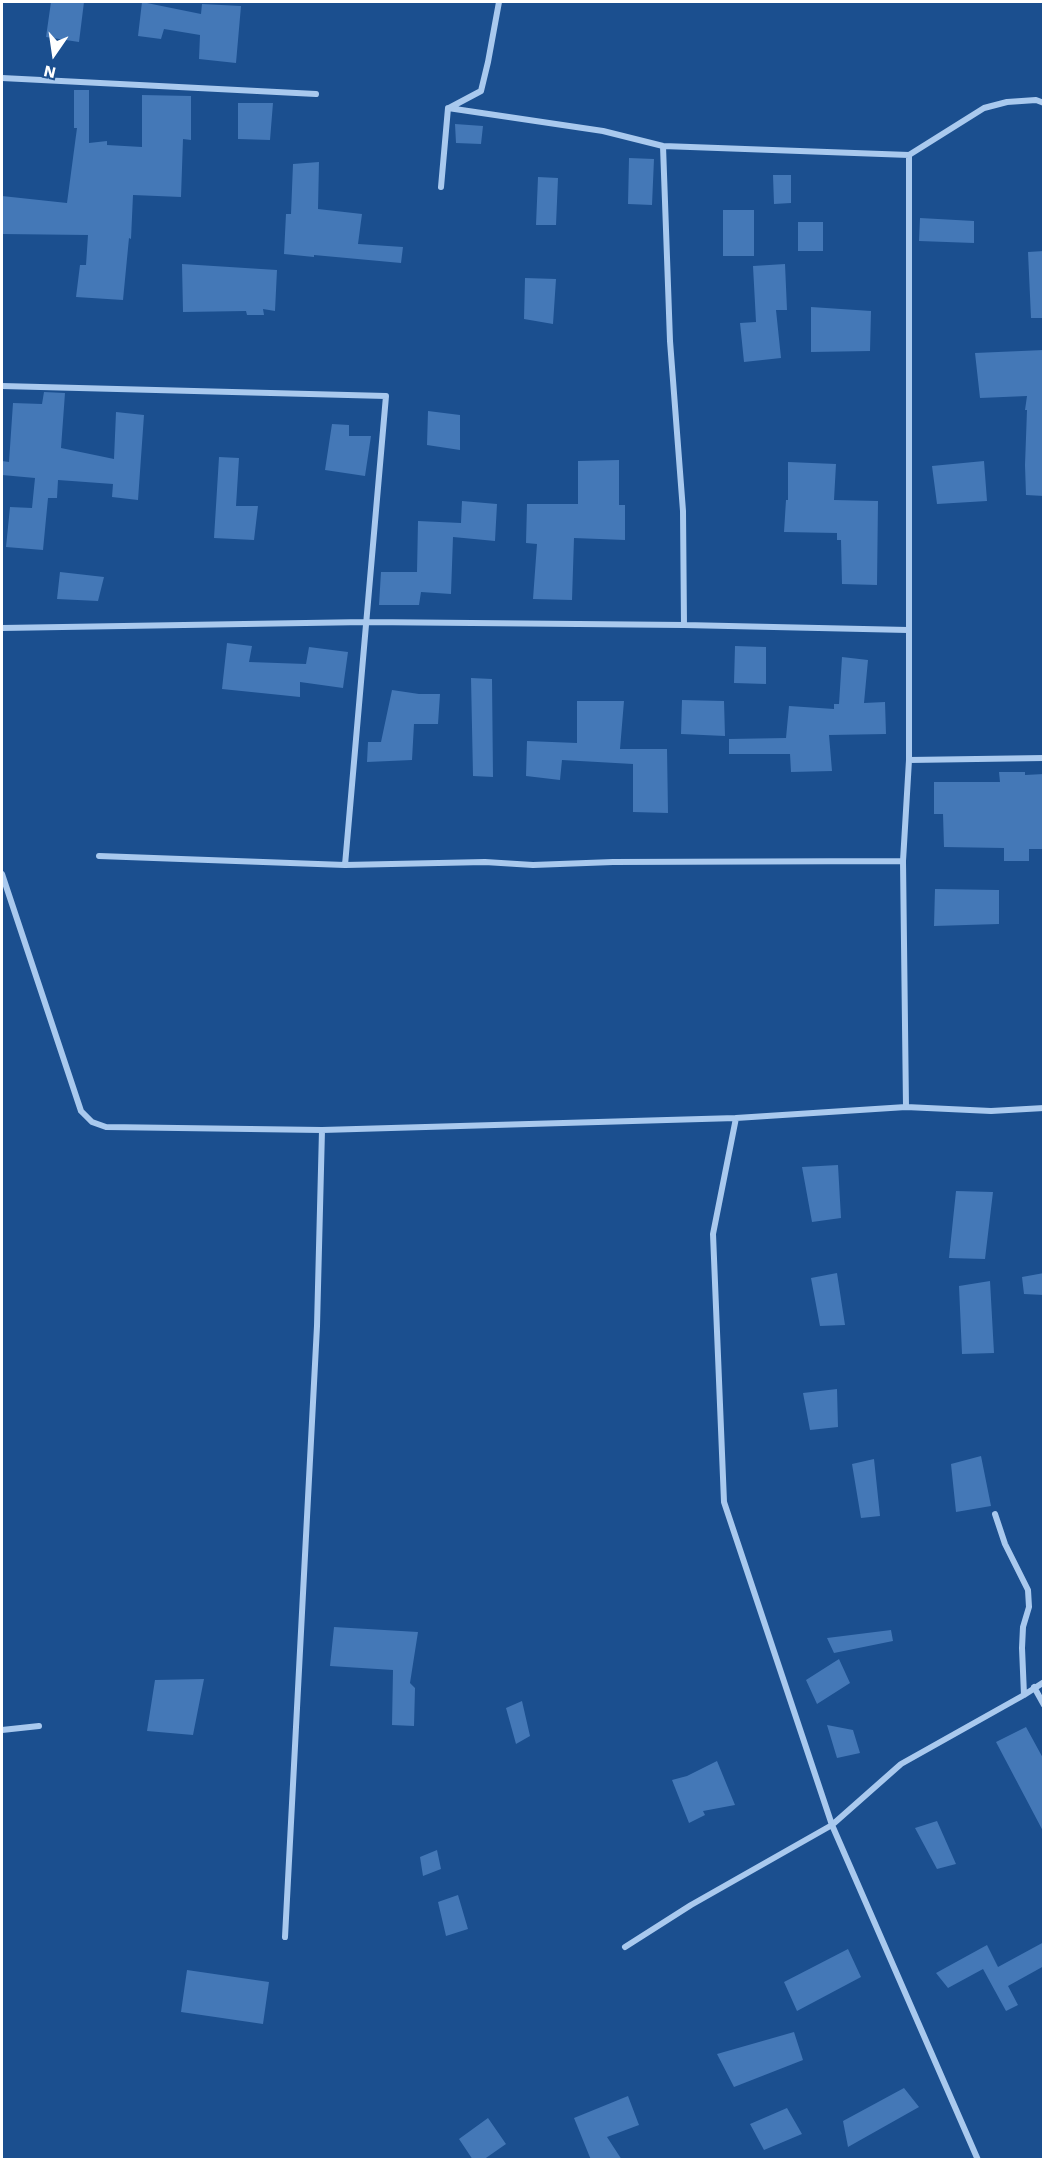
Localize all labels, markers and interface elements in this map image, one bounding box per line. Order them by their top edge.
north arrow [24,24,84,84]
text: N [42,61,58,83]

